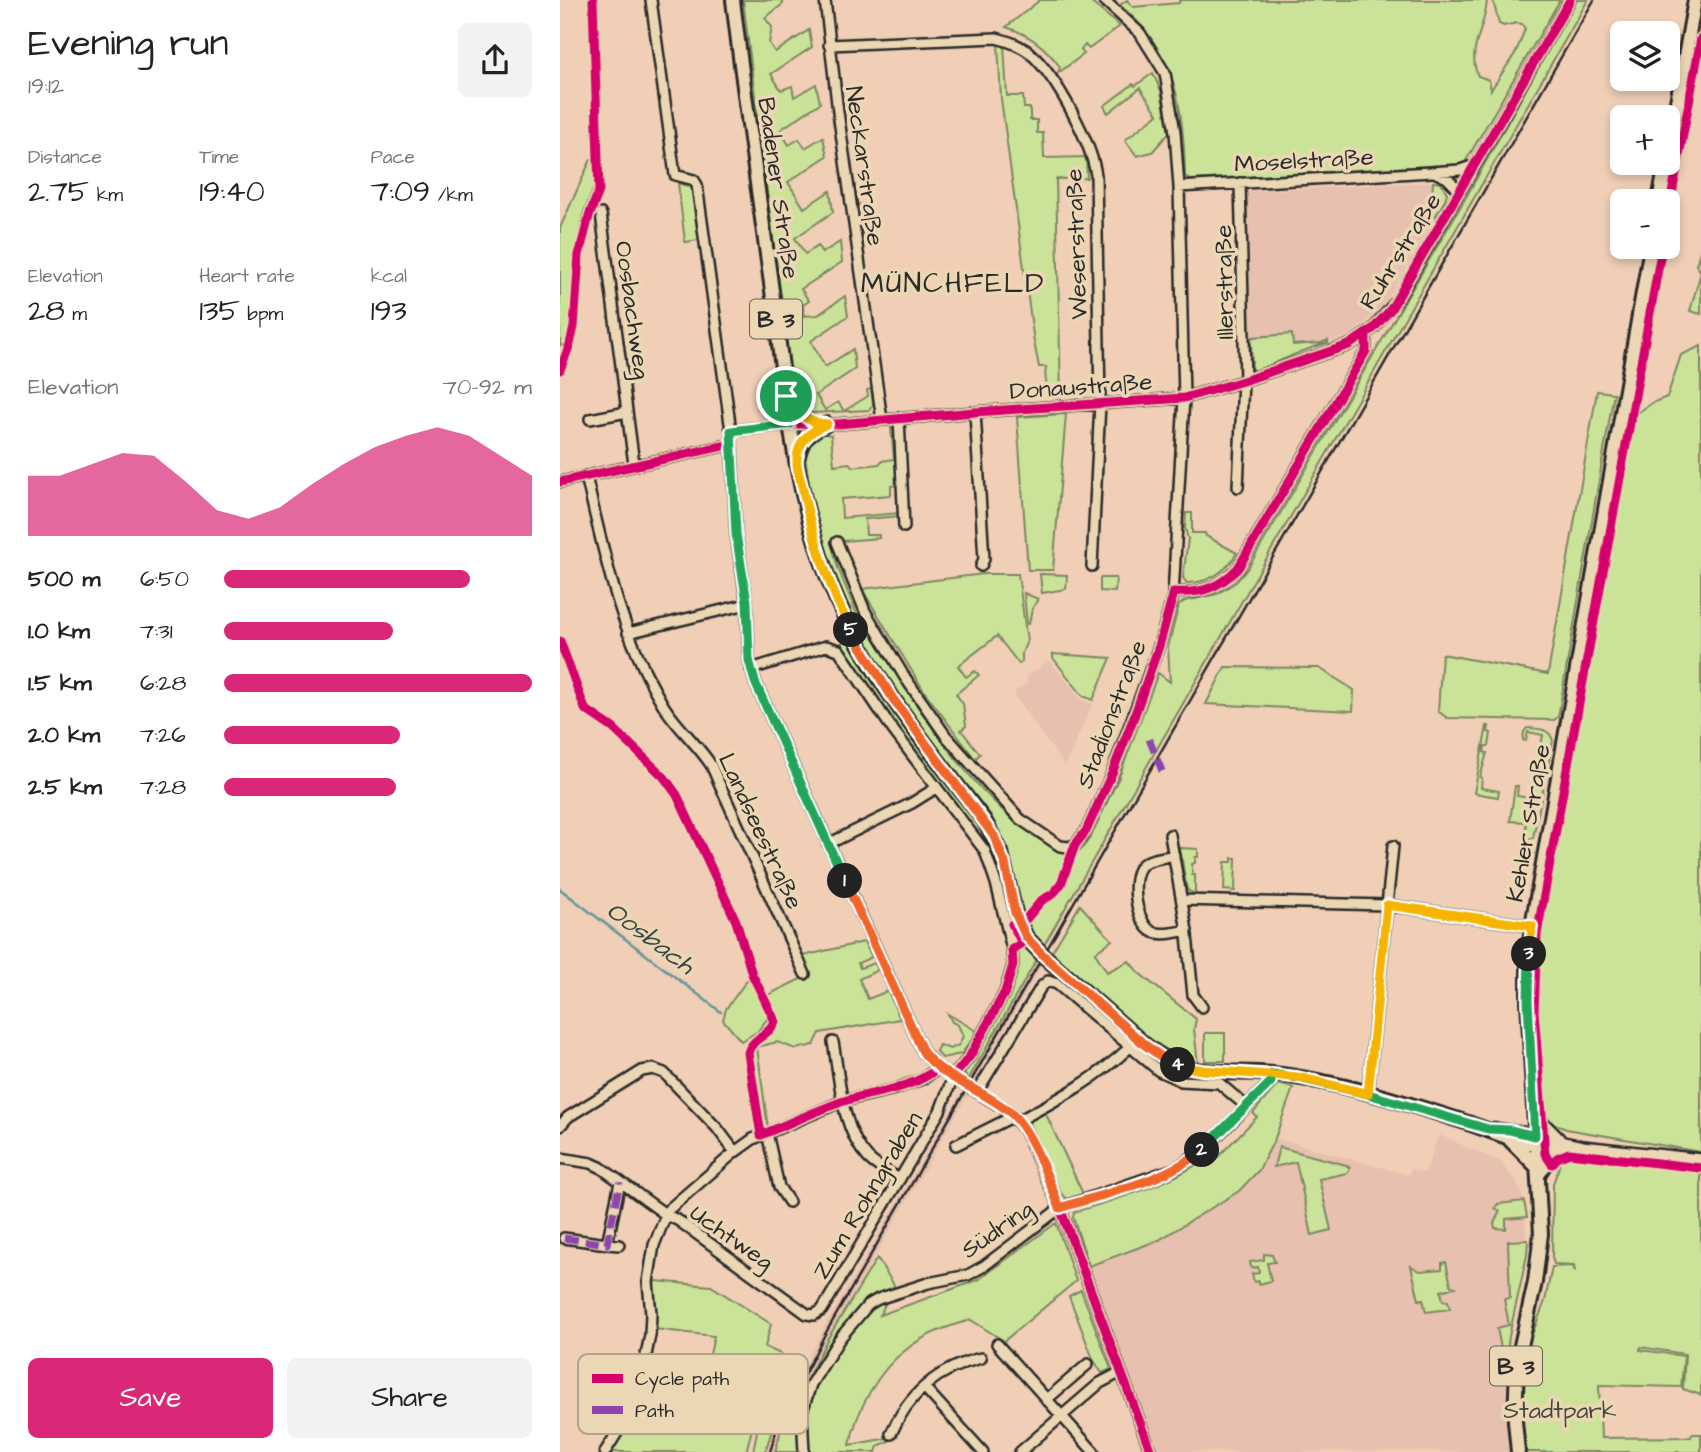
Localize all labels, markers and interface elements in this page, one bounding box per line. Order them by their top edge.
text: Evening run [28,18,229,70]
map controls [1610,21,1680,259]
button: layers [1610,21,1680,91]
button: share [458,23,532,97]
text: 19:12 [28,70,64,102]
street label: Neckarstraße [836,84,892,248]
street label: Badener Straße [748,95,808,281]
button: + [1610,105,1680,175]
street label: Moselstraße [1234,140,1375,182]
text: Distance [28,144,102,171]
text: Time [199,144,239,171]
text: Pace [371,144,415,171]
street label: Weserstraße [1057,168,1097,320]
text: 2.75 [28,171,89,213]
text: 19:40 [199,171,265,213]
text: 7:09 [371,171,430,213]
text: km [89,182,123,209]
text: /km [430,182,473,209]
street label: Ruhrstraße [1352,187,1450,316]
button: − [1610,189,1680,259]
street label: Illerstraße [1207,224,1243,340]
street label: Oosbachweg [605,239,659,382]
text: Elevation [28,263,103,290]
text: Heart rate [199,263,295,290]
text: kcal [371,263,407,290]
district label: MÜNCHFELD [861,264,1045,303]
text: 28 [28,290,65,332]
text: 135 [199,290,240,332]
text: 193 [371,290,407,332]
road number: B 3 [750,300,802,338]
text: m [65,301,87,328]
text: bpm [240,301,283,328]
street label: Donaustraße [1009,365,1153,409]
pin [756,366,816,426]
text: Elevation [28,371,119,403]
text: 70–92 m [443,371,532,403]
icon: arrive [767,377,805,415]
text: 500 m [28,563,100,595]
text: 6:50 [140,563,189,595]
pin: 5 [834,612,868,648]
text: 1.0 km [28,615,90,647]
text: 7:31 [140,615,173,647]
text: 5 [844,616,857,643]
street label: Stadionstraße [1068,635,1156,793]
text: 1.5 km [28,667,92,699]
text: 6:28 [140,667,186,699]
text: 2.0 km [28,719,100,751]
text: 7:26 [140,719,186,751]
street label: Kehler Straße [1498,742,1560,905]
street label: Landseestraße [709,748,811,915]
text: 2.5 km [28,771,102,803]
text: 7:28 [140,771,186,803]
pin: 1 [828,864,862,898]
text: 1 [843,867,846,894]
water label: Oosbach [599,893,703,984]
pin: 3 [1511,936,1546,972]
text: 3 [1524,940,1533,967]
pin: 4 [1160,1048,1196,1082]
text: 4 [1171,1051,1184,1078]
street label: Zum Rohngraben [804,1105,932,1286]
pin: 2 [1184,1132,1220,1168]
text: 2 [1196,1136,1207,1163]
street label: Südring [955,1193,1041,1268]
street label: Uchtweg [682,1197,780,1280]
road number: B 3 [1490,1346,1542,1386]
legend [578,1354,808,1434]
button: Save [28,1358,273,1438]
button: Share [287,1358,532,1438]
text: Cycle path [635,1366,730,1394]
park label: Stadtpark [1504,1394,1617,1428]
text: Path [635,1398,674,1425]

